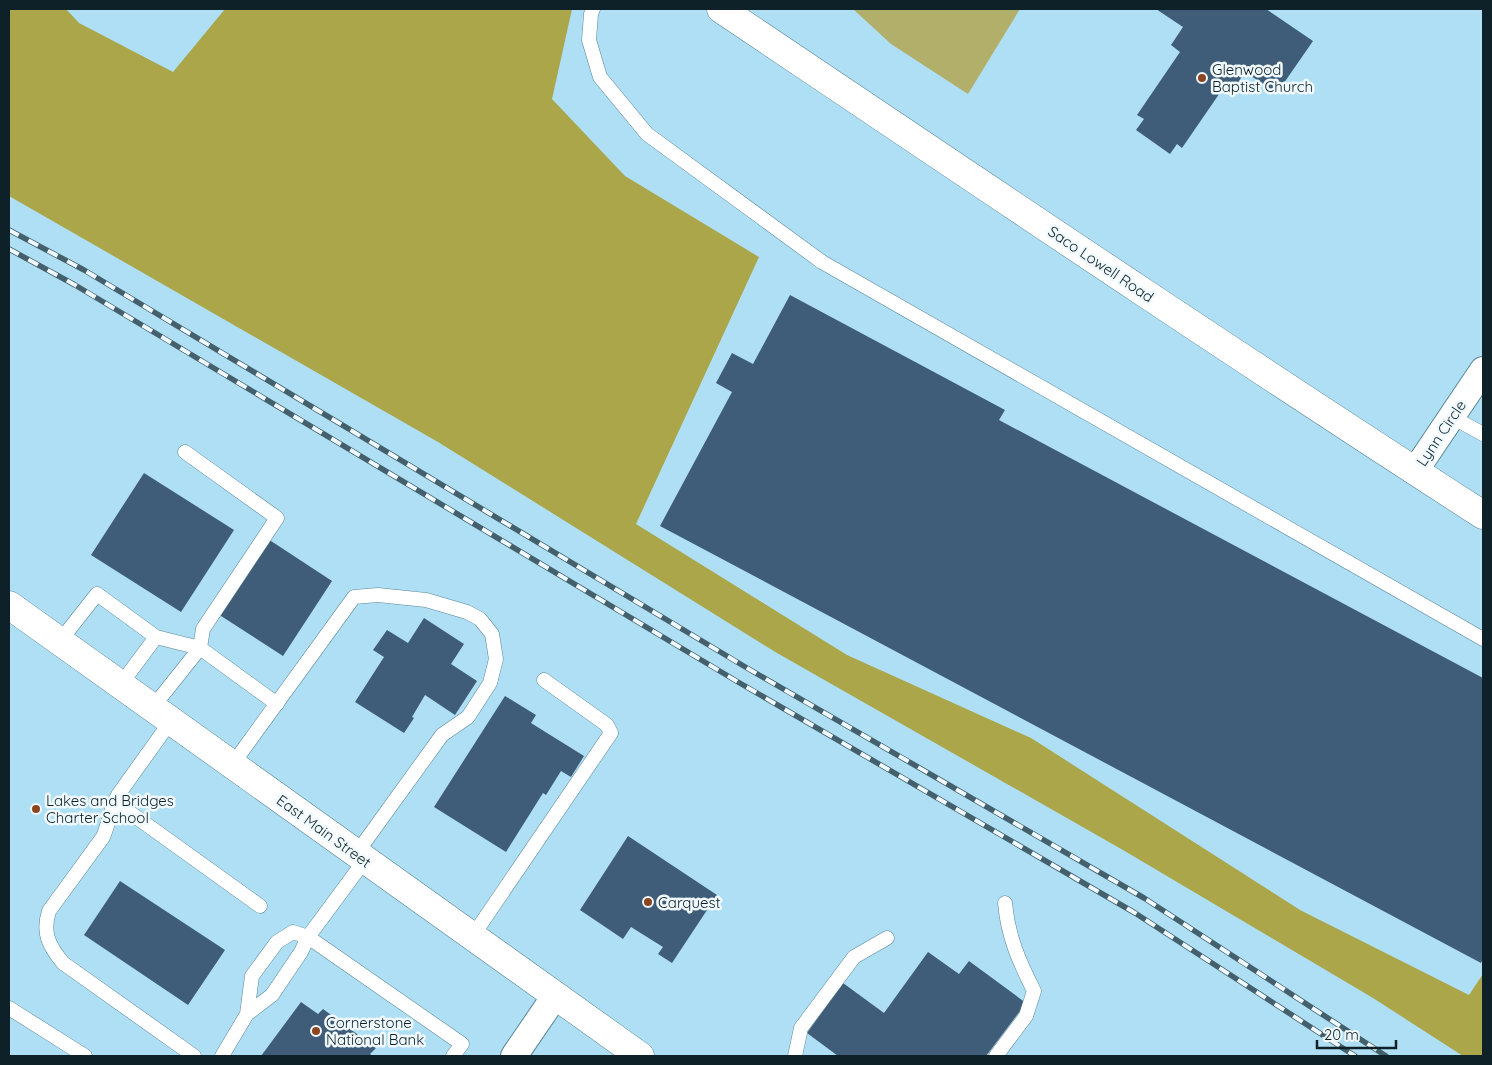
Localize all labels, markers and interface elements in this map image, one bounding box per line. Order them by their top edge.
place label: Glenwood Baptist Church [1212,60,1313,96]
marker: Glenwood Baptist Church [1196,72,1208,84]
street label: Saco Lowell Road [1045,222,1157,306]
street label: Lynn Circle [1412,396,1470,470]
street label: East Main Street [273,790,375,872]
place label: Lakes and Bridges Charter School [46,791,174,827]
marker: Lakes and Bridges Charter School [30,803,42,815]
place label: Carquest [658,893,721,912]
marker: Carquest [642,896,654,908]
place label: Cornerstone National Bank [326,1013,424,1049]
scale bar [1317,1018,1396,1050]
marker: Cornerstone National Bank [310,1025,322,1037]
text: 20 m [1324,1025,1359,1044]

